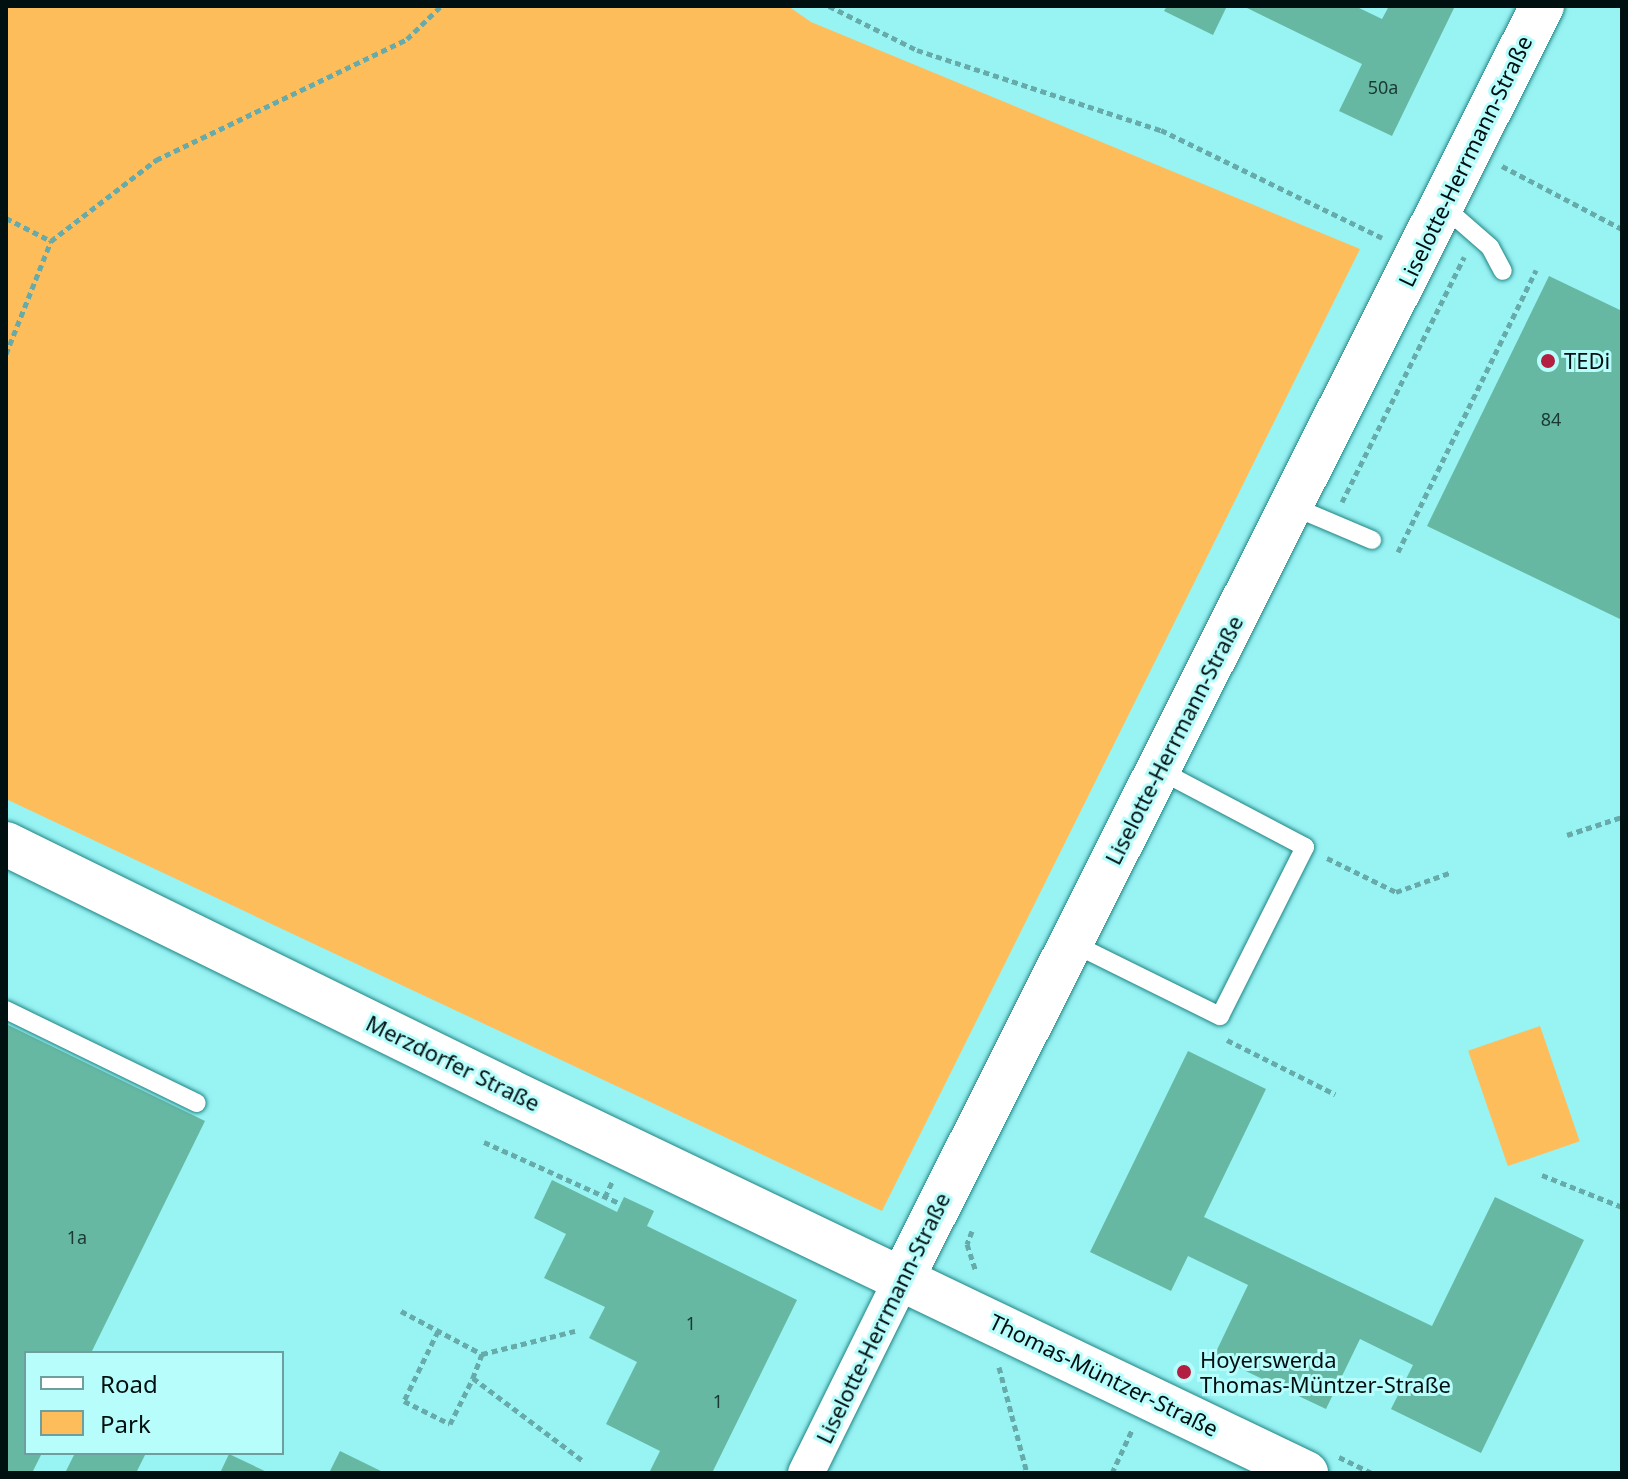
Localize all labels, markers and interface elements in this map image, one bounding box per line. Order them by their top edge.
street label: Liselotte-Herrmann-Straße [1393,31,1537,291]
house number: 50a [1368,76,1398,98]
place label: TEDi [1564,348,1610,374]
marker: TEDi [1539,352,1557,370]
house number: 84 [1541,408,1561,430]
street label: Liselotte-Herrmann-Straße [1100,611,1248,869]
street label: Merzdorfer Straße [362,1010,544,1116]
street label: Liselotte-Herrmann-Straße [811,1188,955,1448]
house number: 1a [67,1226,87,1248]
street label: Thomas-Müntzer-Straße [985,1308,1223,1442]
house number: 1 [686,1312,696,1334]
place label: Hoyerswerda Thomas-Müntzer-Straße [1200,1346,1451,1398]
legend [24,1351,284,1455]
marker: Hoyerswerda Thomas-Müntzer-Straße [1175,1363,1193,1381]
text: Road [100,1367,158,1400]
house number: 1 [713,1390,723,1412]
text: Park [100,1407,151,1440]

